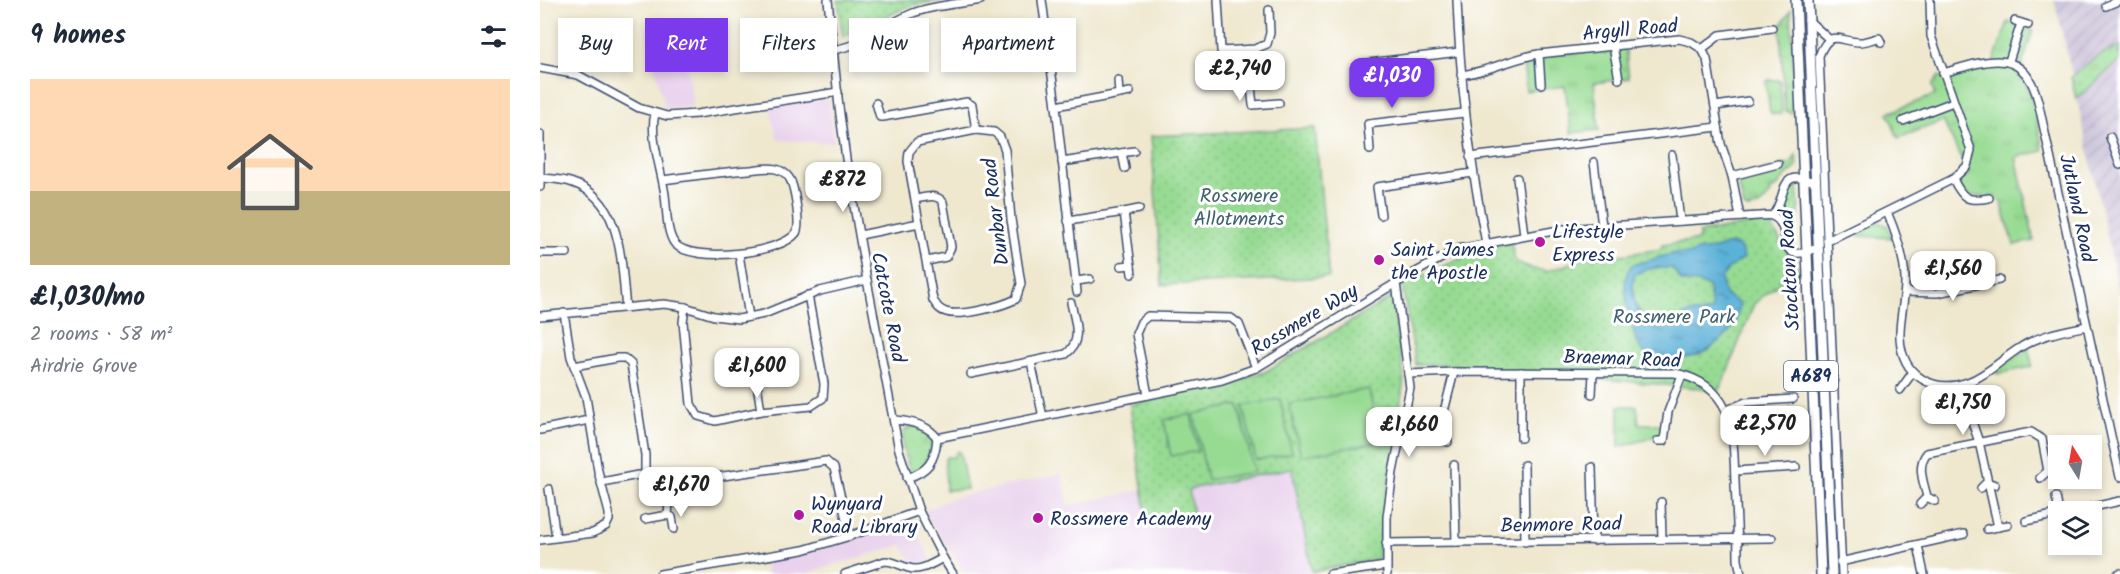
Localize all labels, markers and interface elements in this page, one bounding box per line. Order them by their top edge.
street label: Argyll Road [1581,11,1680,51]
text: 9 homes [30,15,126,57]
chip: Buy [558,18,633,72]
chip: Rent [645,18,728,72]
chip: Filters [740,18,837,72]
chip: New [849,18,929,72]
chip: Apartment [941,18,1076,72]
icon: filters [477,20,510,53]
pin: £2,740 [1191,51,1289,102]
text: £2,740 [1209,54,1271,86]
pin: £1,030 [1343,58,1441,109]
text: £1,030 [1363,61,1421,93]
icon: home [216,118,324,226]
street label: Jutland Road [2049,151,2103,266]
street label: Dunbar Road [974,155,1019,267]
pin: £872 [807,162,879,213]
text: £872 [819,165,867,197]
park label: Rossmere Allotments [1194,181,1285,236]
street label: Stockton Road [1772,207,1810,331]
place label: Lifestyle Express [1552,217,1624,272]
place label: Saint James the Apostle [1391,235,1495,290]
marker: Lifestyle Express [1533,235,1547,249]
street label: Catcote Road [861,249,914,366]
pin: £1,560 [1904,251,2002,302]
marker: Saint James the Apostle [1372,253,1386,267]
text: £1,560 [1924,254,1982,286]
street label: Rossmere Way [1245,276,1366,366]
text: £1,030/mo [30,277,145,319]
park label: Rossmere Park [1613,302,1736,334]
text: 2 rooms · 58 m² [30,319,172,351]
street label: Braemar Road [1563,342,1682,378]
pin: £1,600 [708,348,806,399]
text: Airdrie Grove [30,351,137,383]
text: £1,600 [728,351,786,383]
road number: A689 [1784,361,1838,391]
pin: £1,750 [1914,385,2012,436]
text: £1,750 [1935,388,1991,420]
pin: £2,570 [1716,406,1814,457]
pin: £1,660 [1360,407,1458,458]
text: £2,570 [1734,409,1796,441]
text: £1,660 [1380,410,1438,442]
north arrow [2048,435,2102,489]
map controls [2048,435,2102,555]
pin: £1,670 [632,467,730,518]
text: £1,670 [653,470,709,502]
place label: Wynyard Road Library [811,489,918,544]
button: layers [2048,501,2102,555]
place label: Rossmere Academy [1050,504,1212,536]
marker: Wynyard Road Library [792,508,806,522]
street label: Benmore Road [1500,509,1623,543]
marker: Rossmere Academy [1031,511,1045,525]

